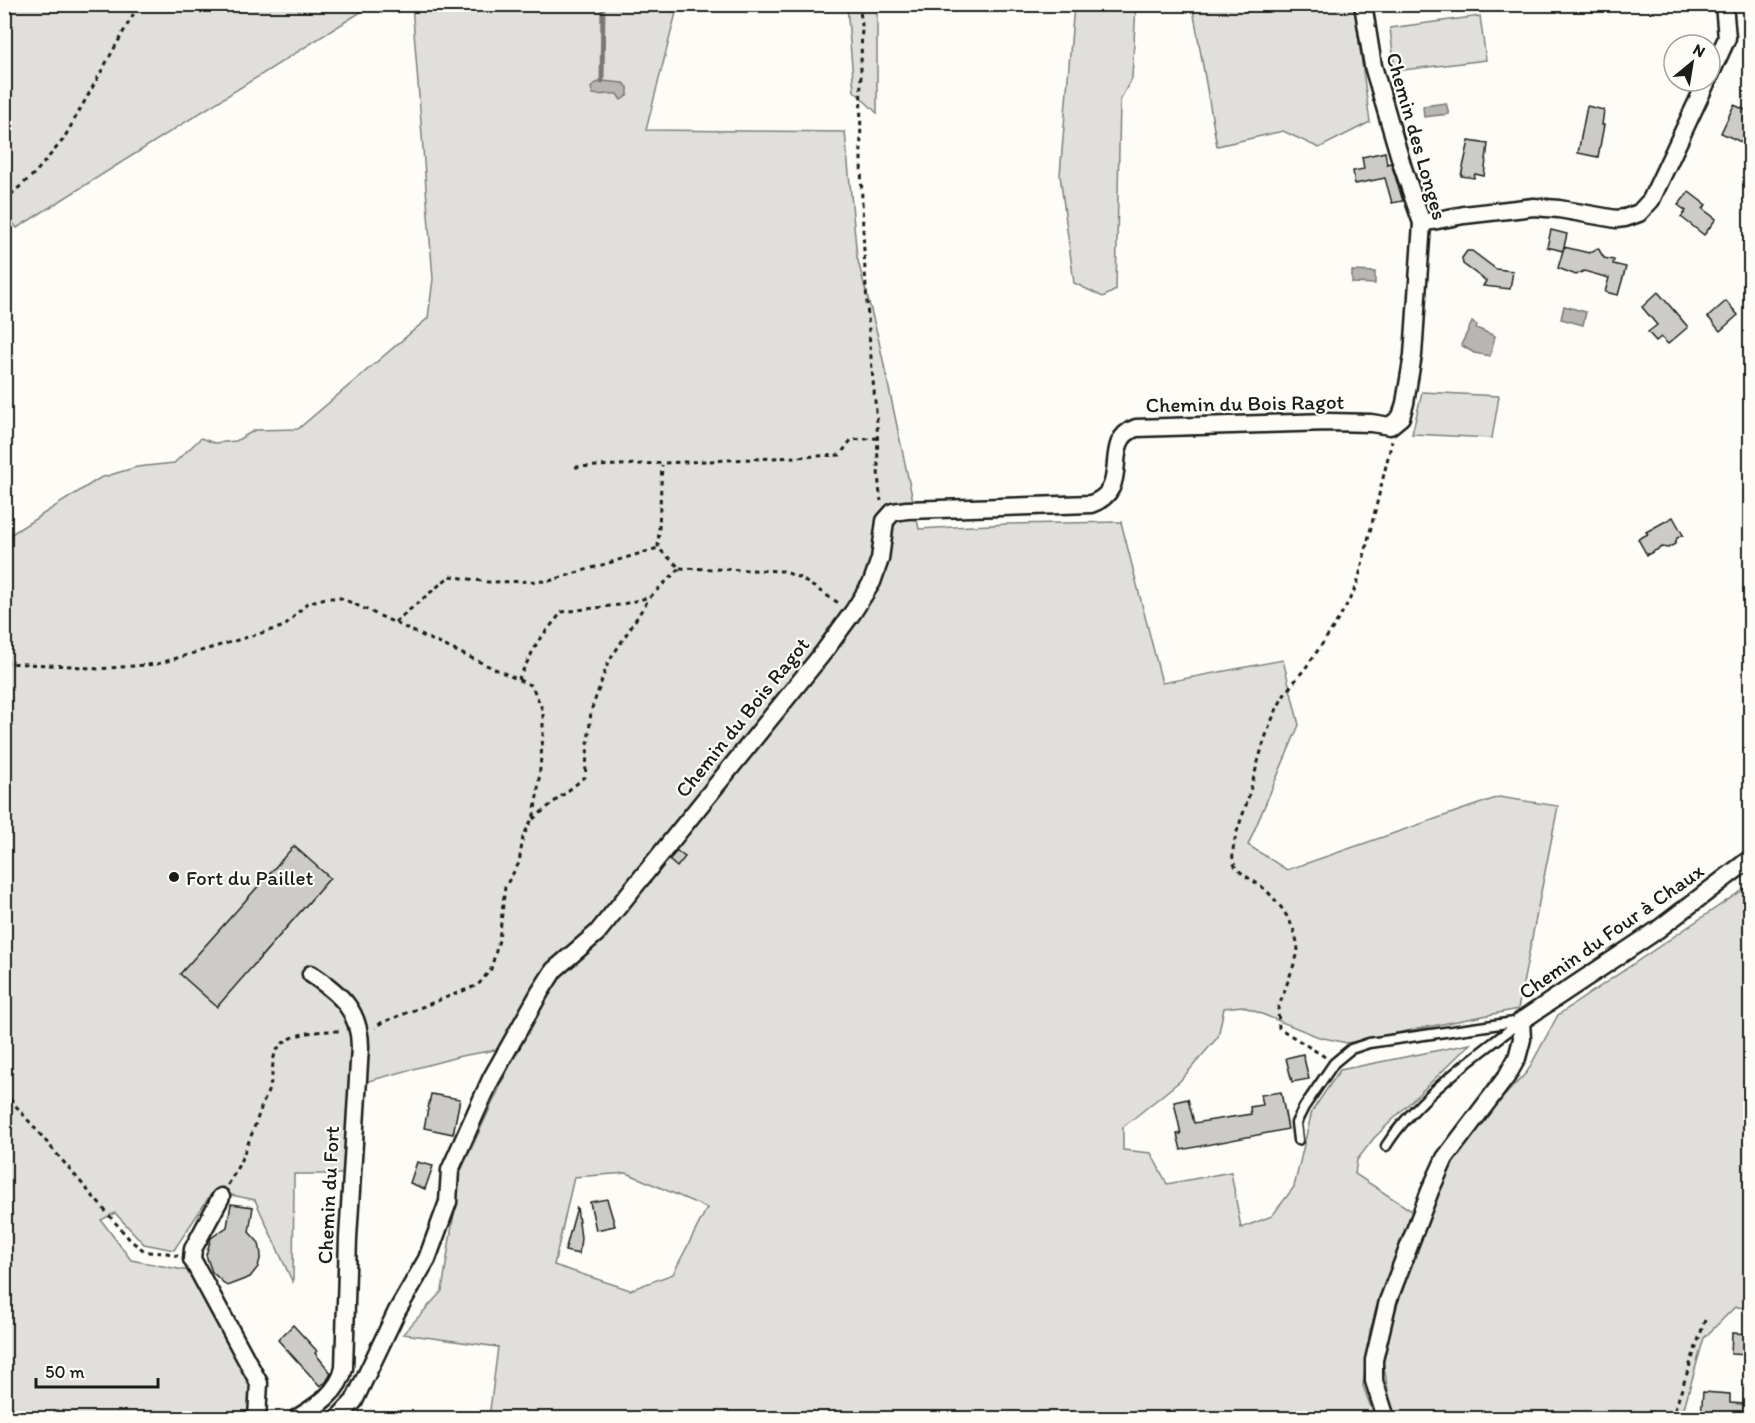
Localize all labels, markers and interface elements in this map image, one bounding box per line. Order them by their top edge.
north arrow [1662,33,1722,93]
text: N [1690,40,1709,61]
street label: Chemin des Longes [1381,49,1453,223]
street label: Chemin du Bois Ragot [1145,389,1345,417]
street label: Chemin du Bois Ragot [670,632,814,802]
street label: Chemin du Four à Chaux [1514,857,1709,1004]
place label: Fort du Paillet [186,865,314,890]
marker: Fort du Paillet [167,870,181,884]
street label: Chemin du Fort [312,1125,344,1265]
scale bar [36,1351,158,1389]
text: 50 m [45,1361,85,1383]

